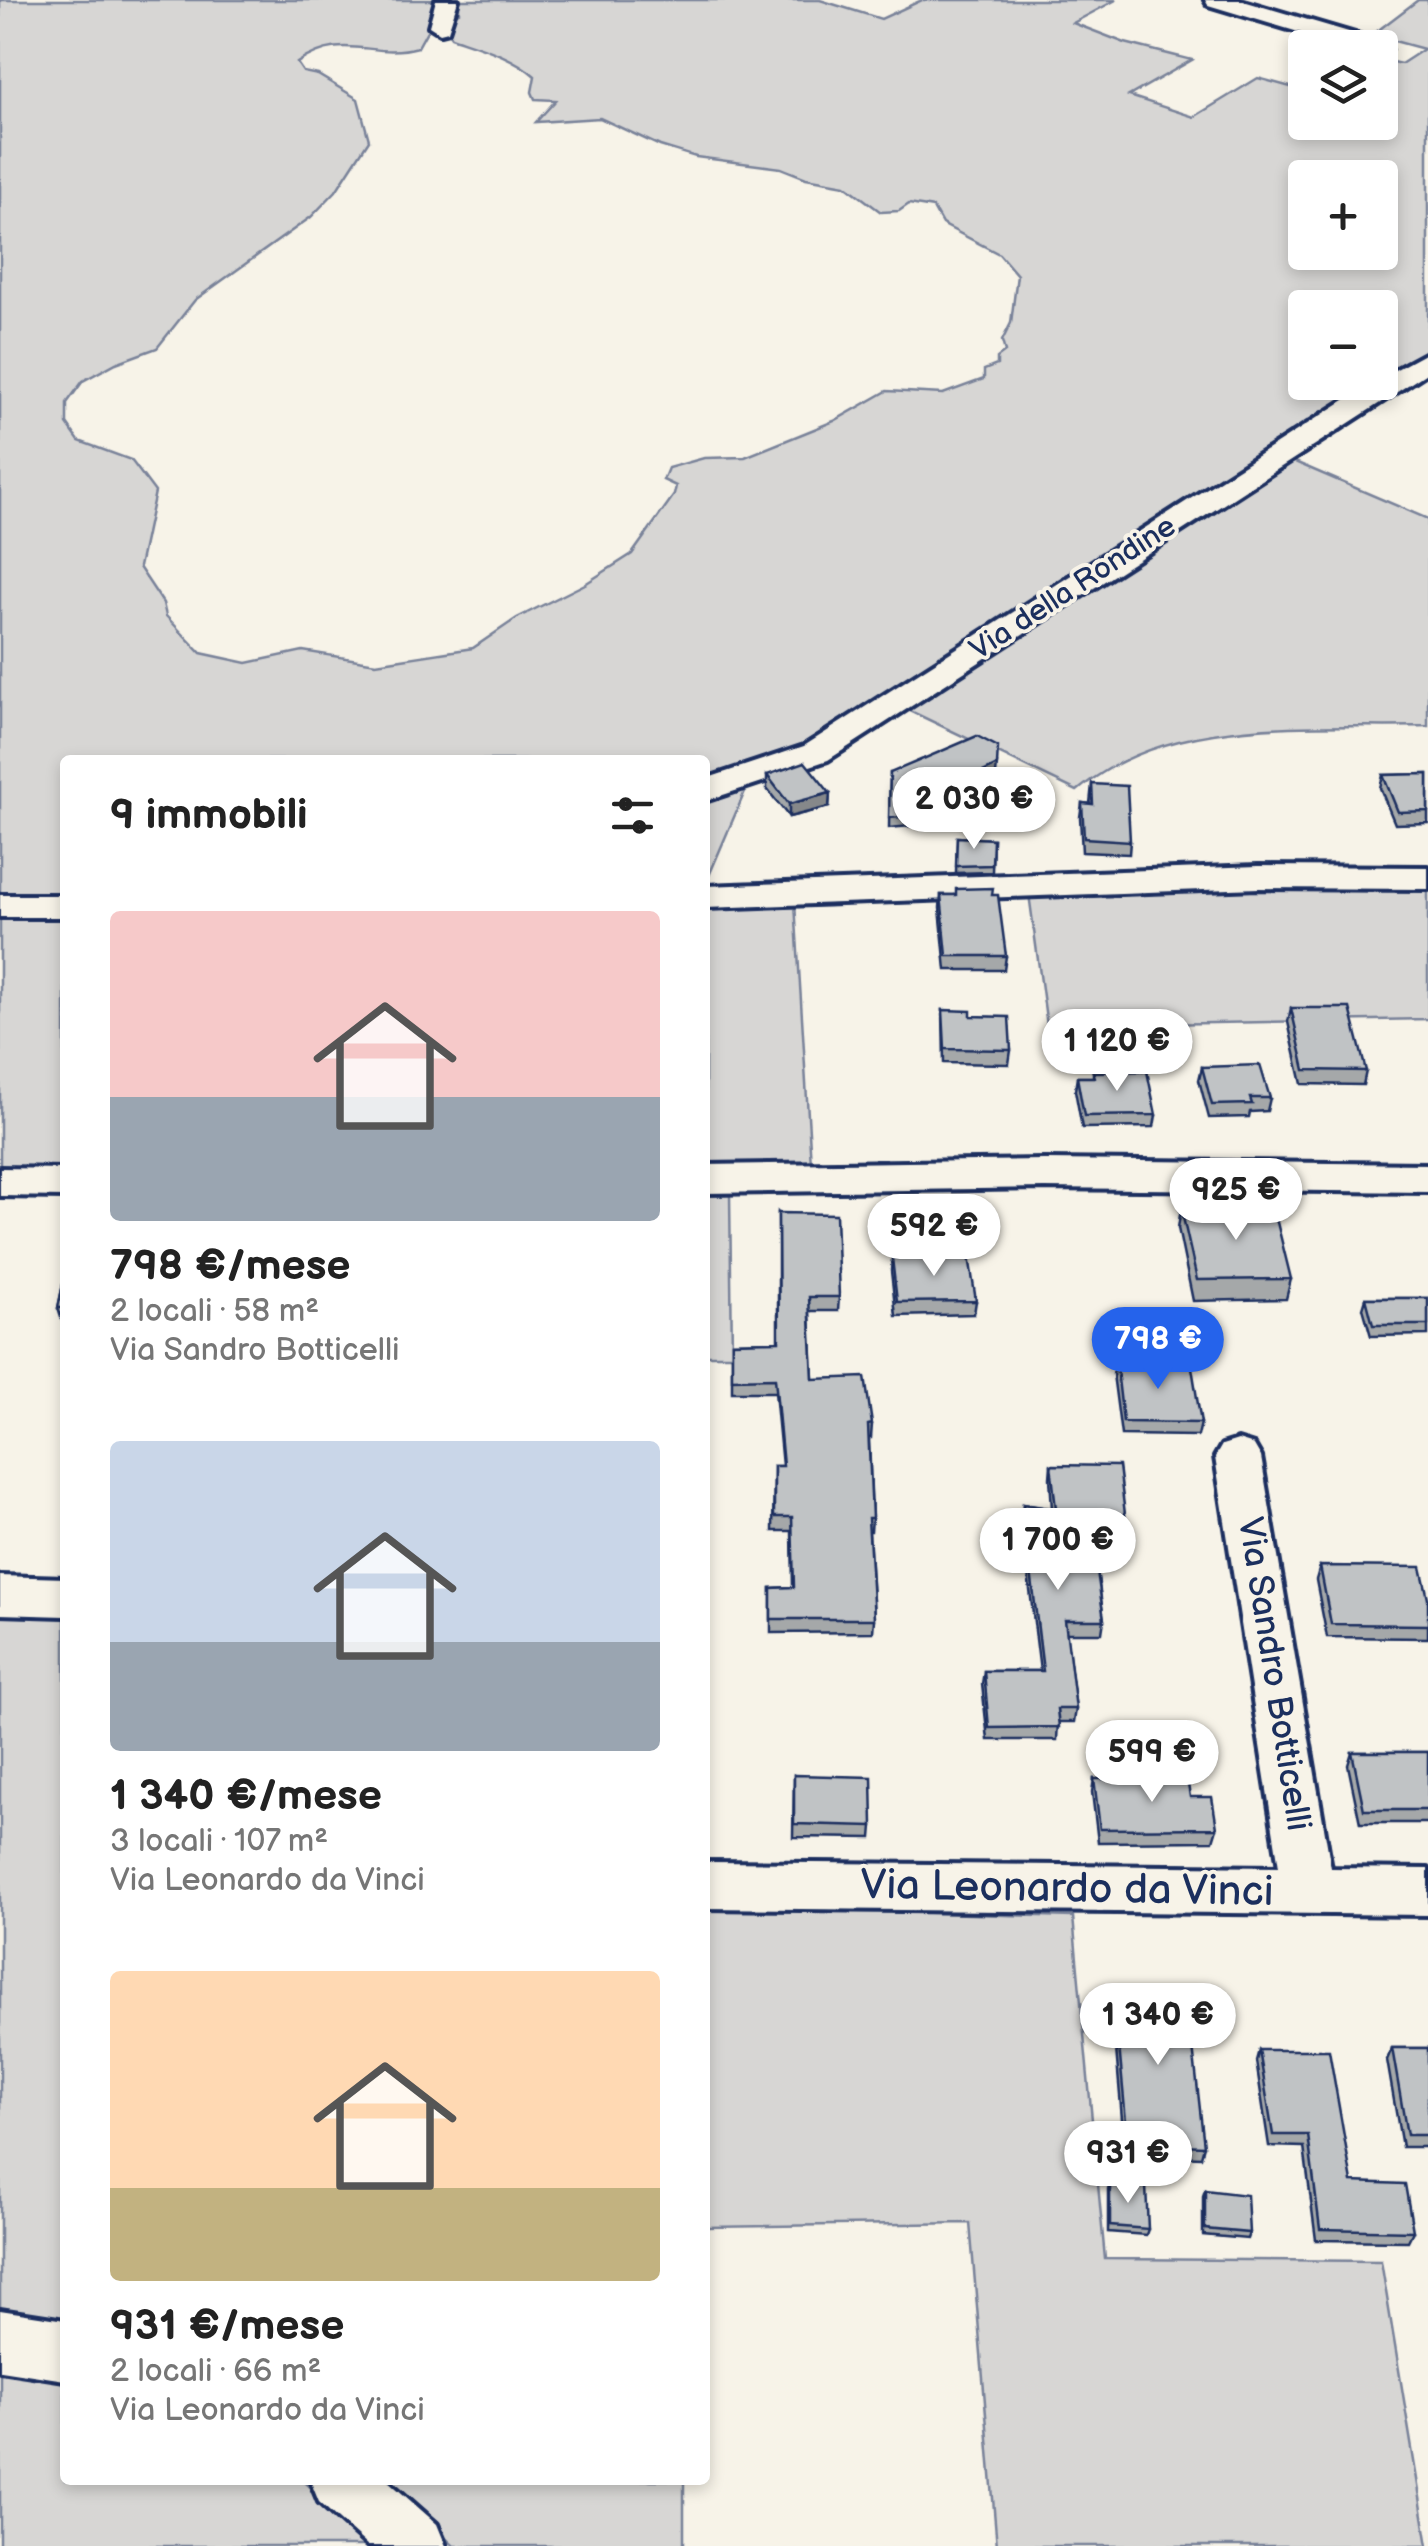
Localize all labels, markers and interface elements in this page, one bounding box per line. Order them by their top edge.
map controls [1288,30,1398,400]
button: layers [1288,30,1398,140]
button: + [1288,160,1398,270]
button: − [1288,290,1398,400]
street label: Via della Rondine [963,508,1183,668]
pin: 2 030 € [882,767,1066,852]
text: 2 030 € [914,780,1034,819]
icon: filters [605,788,660,843]
text: 9 immobili [110,790,308,841]
icon: home [295,976,475,1156]
pin: 1 120 € [1025,1009,1209,1094]
text: 1 120 € [1064,1022,1170,1061]
pin: 925 € [1166,1158,1306,1243]
text: 925 € [1191,1171,1281,1210]
pin: 592 € [864,1194,1004,1279]
text: 592 € [889,1207,979,1246]
text: 798 €/mese [110,1241,351,1292]
text: 2 locali · 58 m² [110,1292,319,1331]
pin: 798 € [1088,1307,1228,1392]
text: 798 € [1114,1320,1202,1359]
text: Via Sandro Botticelli [110,1331,400,1370]
icon: home [295,1506,475,1686]
pin: 1 700 € [966,1508,1150,1593]
street label: Via Sandro Botticelli [1228,1514,1320,1834]
text: 1 700 € [1002,1521,1114,1560]
pin: 599 € [1082,1720,1222,1805]
text: 599 € [1108,1733,1196,1772]
text: 1 340 €/mese [110,1771,382,1822]
text: 3 locali · 107 m² [110,1822,328,1861]
street label: Via Leonardo da Vinci [860,1860,1274,1918]
text: Via Leonardo da Vinci [110,1861,425,1900]
pin: 1 340 € [1066,1983,1250,2068]
text: 1 340 € [1102,1996,1214,2035]
icon: home [295,2036,475,2216]
pin: 931 € [1058,2121,1198,2206]
text: 931 € [1086,2134,1170,2173]
text: 931 €/mese [110,2301,344,2352]
text: 2 locali · 66 m² [110,2352,321,2391]
text: Via Leonardo da Vinci [110,2391,425,2430]

